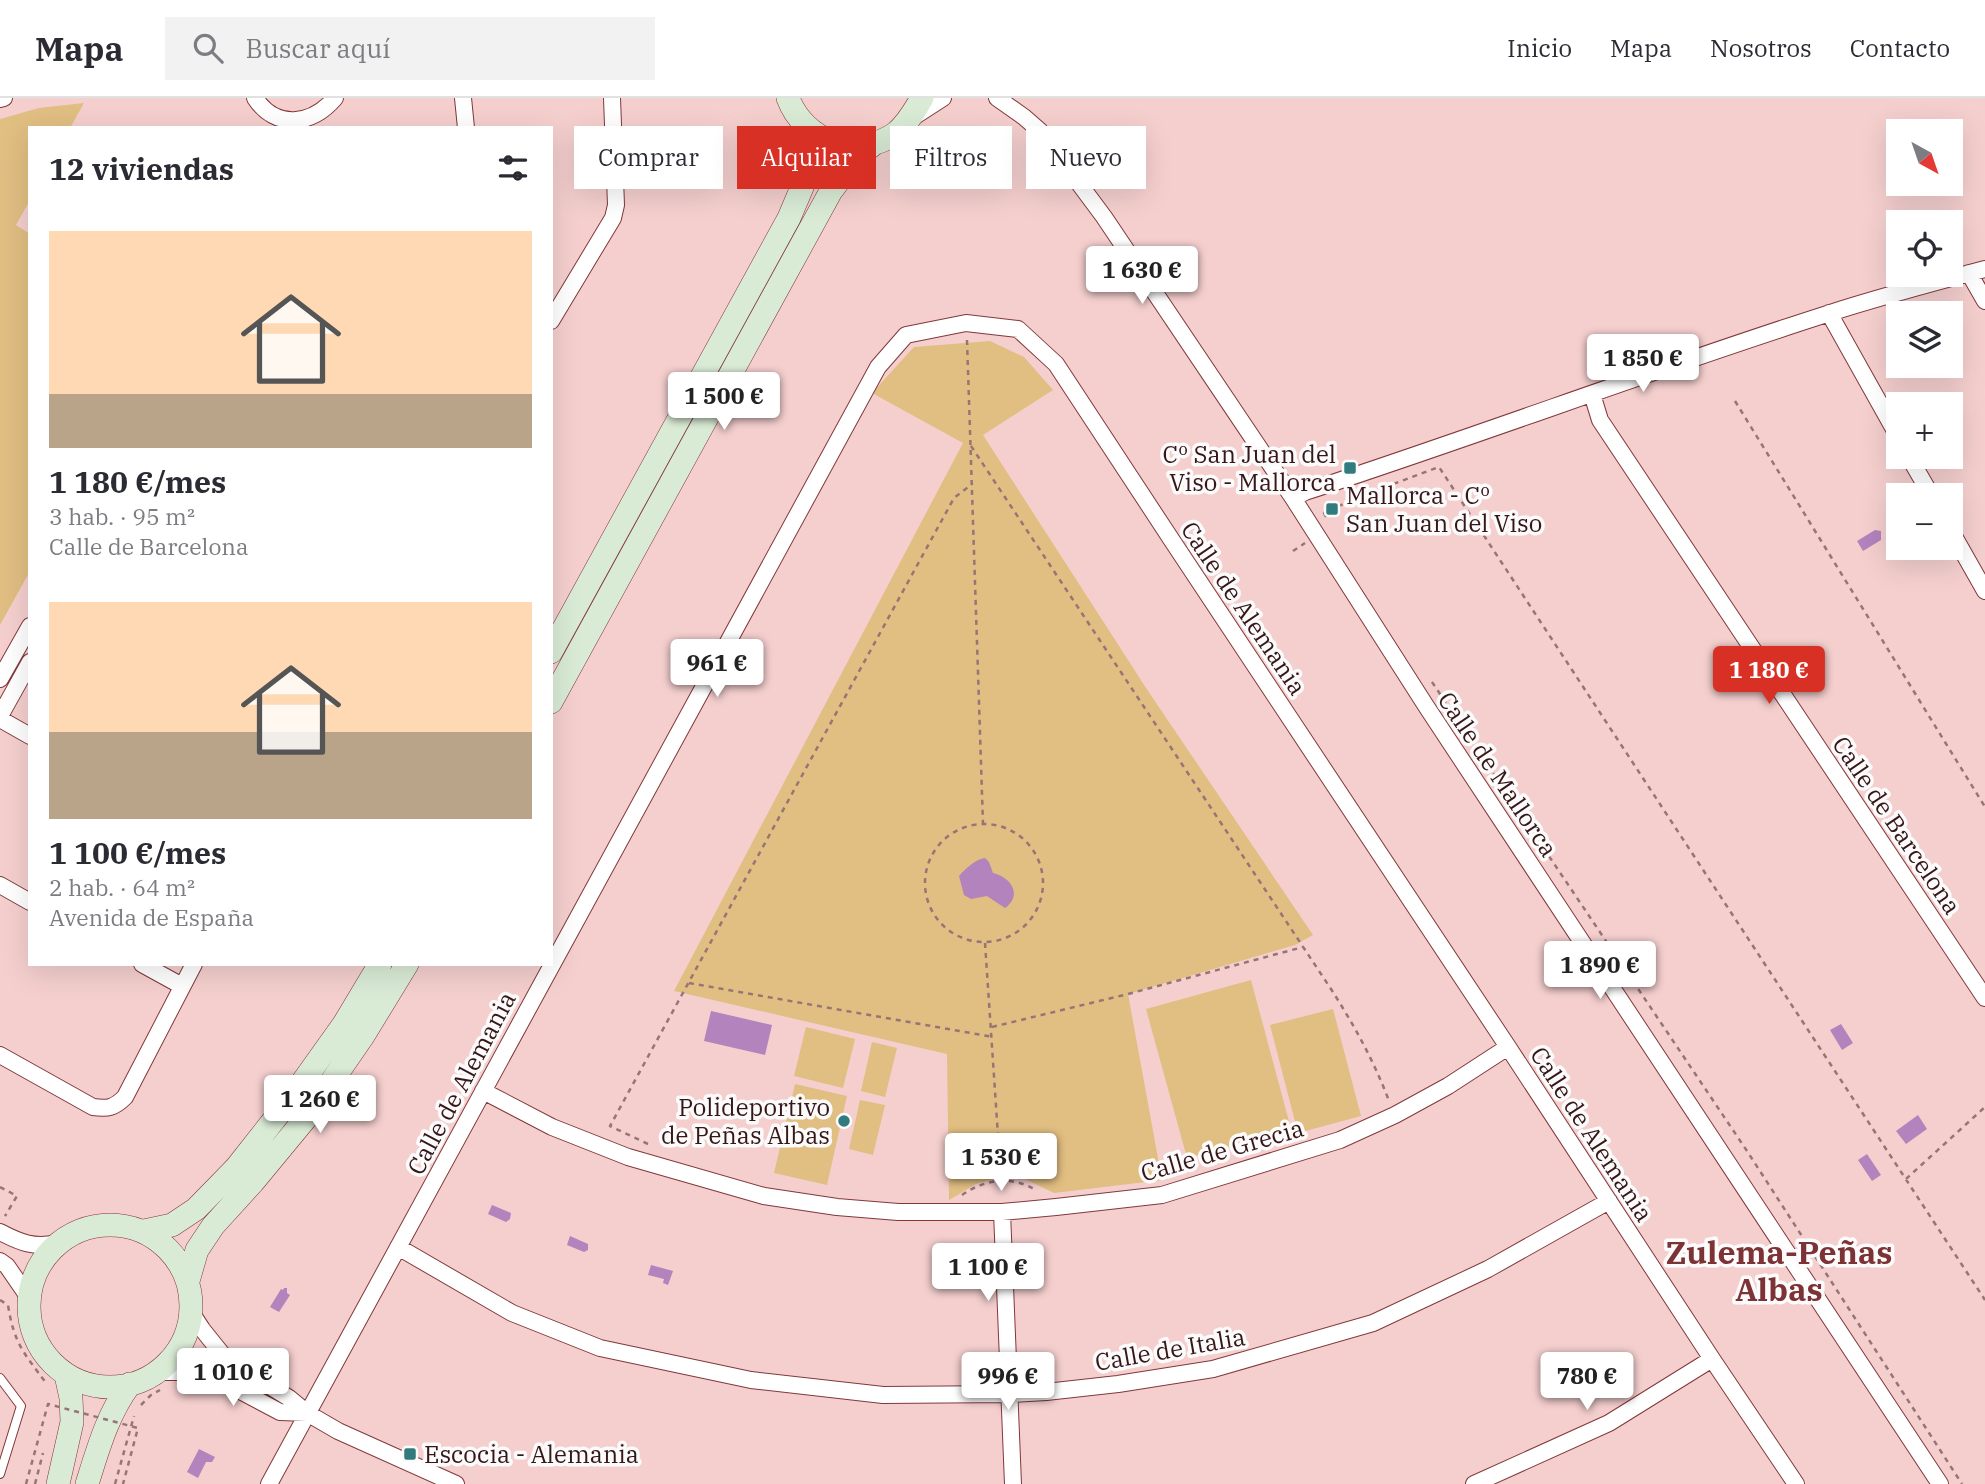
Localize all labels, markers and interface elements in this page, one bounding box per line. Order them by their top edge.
search box [165,17,655,80]
text: Mapa [35,27,123,70]
icon: search [189,29,227,67]
text: Buscar aquí [245,31,391,65]
text: Inicio [1507,32,1572,64]
text: Mapa [1610,32,1672,64]
text: Nosotros [1710,32,1812,64]
text: Contacto [1850,32,1950,64]
north arrow [1886,119,1964,196]
map controls [1886,119,1963,560]
chip: Comprar [574,126,723,189]
chip: Alquilar [737,126,876,189]
chip: Filtros [890,126,1012,189]
chip: Nuevo [1026,126,1146,189]
text: 12 viviendas [49,149,234,188]
icon: filters [494,149,532,187]
button: locate [1886,210,1963,287]
pin: 1 630 € [1077,246,1207,306]
text: 1 630 € [1102,254,1182,284]
icon: home [228,276,354,402]
button: layers [1886,301,1963,378]
pin: 1 850 € [1578,334,1708,394]
text: 1 850 € [1603,342,1683,372]
pin: 1 500 € [659,372,789,432]
text: 1 500 € [684,380,764,410]
button: + [1886,392,1963,469]
place label: Cº San Juan del Viso - Mallorca [1163,438,1336,498]
marker: Cº San Juan del Viso - Mallorca [1342,460,1358,476]
text: 1 180 €/mes [49,462,226,501]
place label: Mallorca - Cº San Juan del Viso [1346,479,1542,539]
button: − [1886,483,1963,560]
text: 3 hab. · 95 m² [49,501,195,531]
marker: Mallorca - Cº San Juan del Viso [1324,501,1340,517]
street label: Calle de Alemania [1174,515,1314,701]
text: Calle de Barcelona [49,531,249,561]
pin: 961 € [668,640,766,699]
pin: 1 180 € [1704,646,1834,706]
icon: home [228,647,354,773]
text: 961 € [686,647,748,677]
text: 1 180 € [1729,654,1809,684]
street label: Calle de Mallorca [1431,685,1565,863]
street label: Calle de Barcelona [1825,730,1969,920]
text: 1 100 €/mes [49,833,226,872]
text: 2 hab. · 64 m² [49,872,195,902]
text: Avenida de España [49,902,254,932]
pin: 1 890 € [1535,942,1665,1001]
text: 1 890 € [1560,949,1640,979]
street label: Calle de Alemania [399,986,523,1180]
street label: Calle de Alemania [1523,1040,1661,1228]
pin: 1 260 € [255,1076,385,1135]
text: 1 260 € [280,1083,360,1113]
place label: Polideportivo de Peñas Albas [661,1091,830,1151]
street label: Calle de Grecia [1137,1111,1307,1189]
marker: Polideportivo de Peñas Albas [836,1113,852,1129]
pin: 1 530 € [936,1134,1066,1193]
text: 1 530 € [961,1141,1041,1171]
district label: Zulema-Peñas Albas [1666,1231,1892,1310]
pin: 1 100 € [923,1244,1053,1303]
text: 1 100 € [948,1251,1028,1281]
street label: Calle de Italia [1092,1320,1248,1378]
pin: 1 010 € [168,1348,298,1408]
pin: 996 € [959,1352,1057,1412]
pin: 780 € [1538,1352,1636,1412]
text: 1 010 € [193,1356,273,1386]
text: 996 € [977,1360,1039,1390]
text: 780 € [1556,1360,1618,1390]
place label: Escocia - Alemania [424,1438,639,1470]
marker: Escocia - Alemania [402,1446,418,1462]

